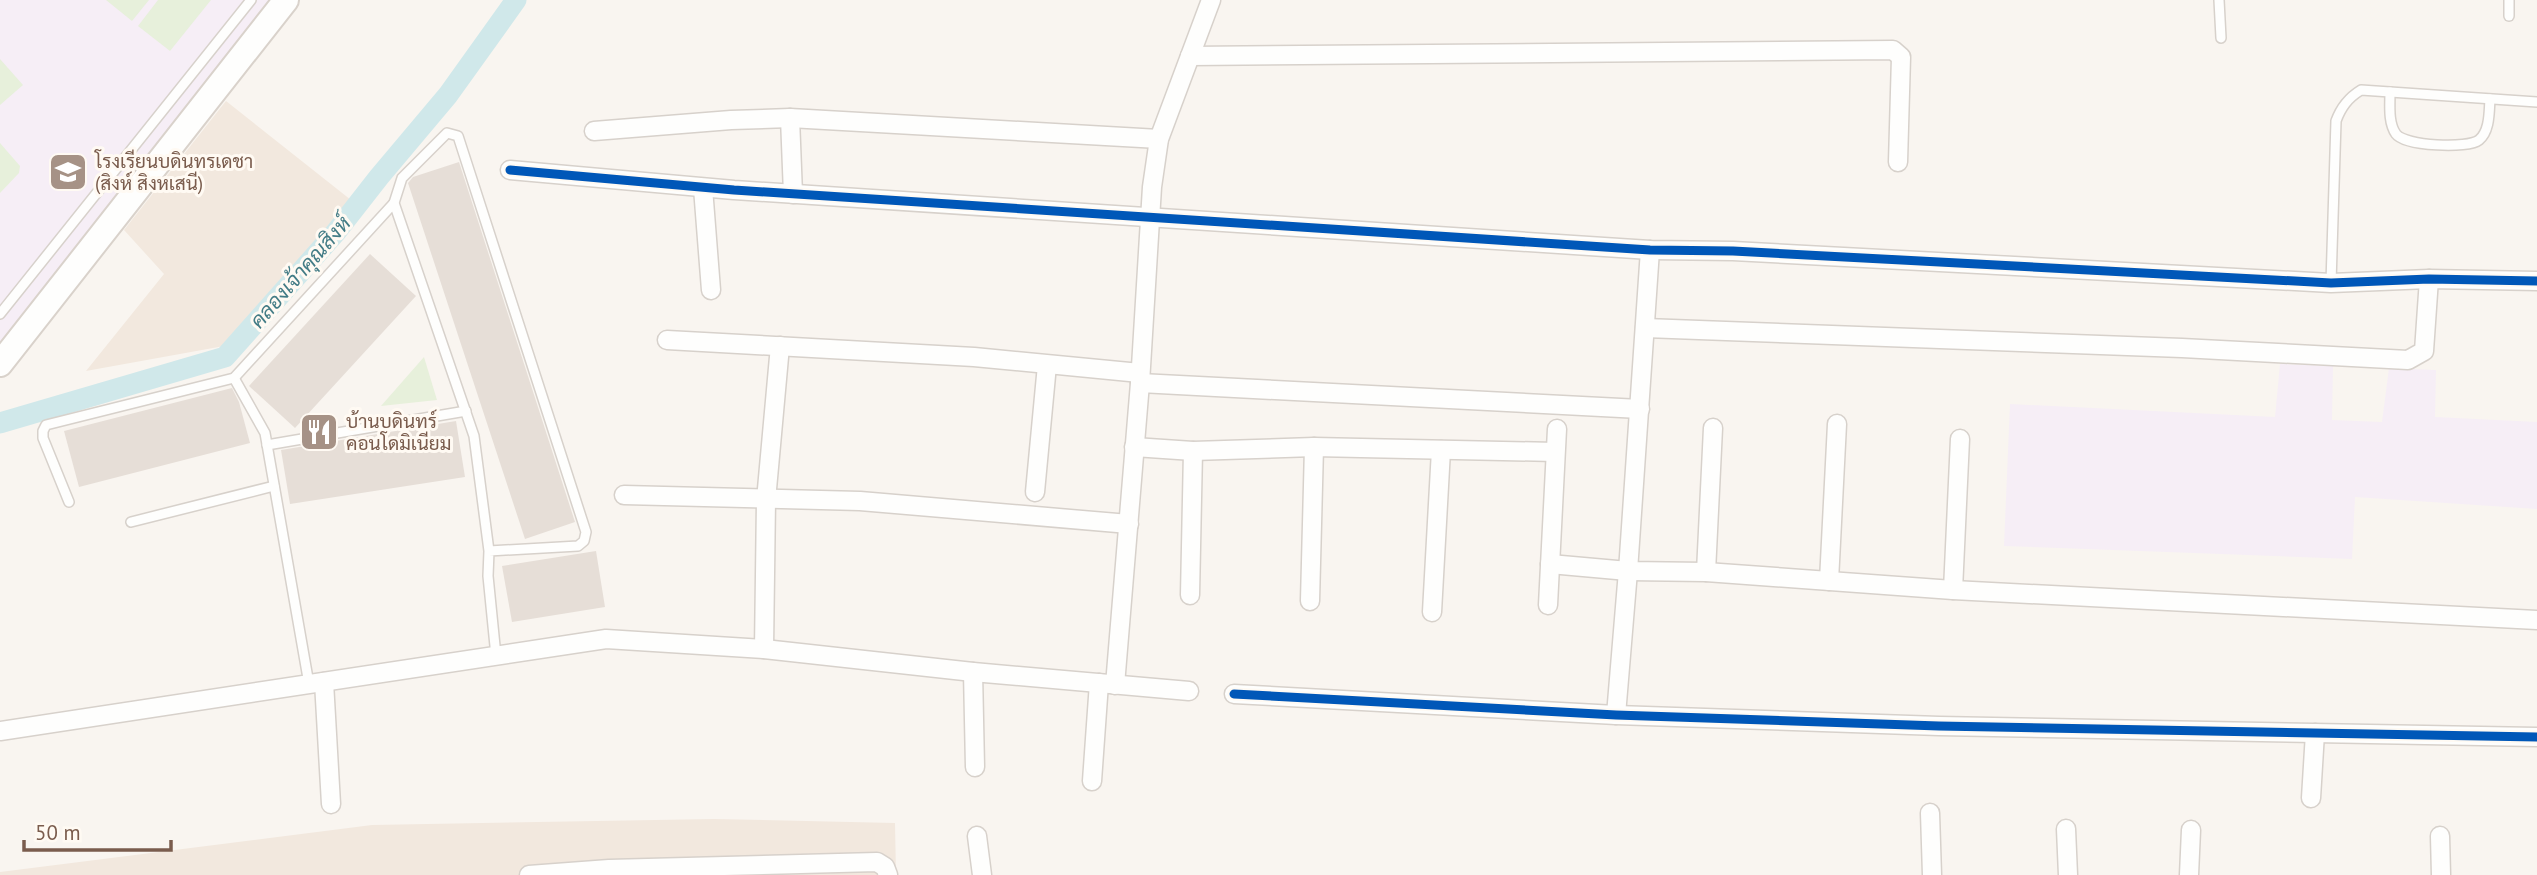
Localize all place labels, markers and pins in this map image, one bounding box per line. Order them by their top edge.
place label: โรงเรียนบดินทรเดชา (สิงห์ สิงหเสนี) [94,149,253,195]
school or university icon: โรงเรียนบดินทรเดชา (สิงห์ สิงหเสนี) [47,151,89,193]
place label: บ้านบดินทร์ คอนโดมิเนียม [346,409,451,455]
restaurant icon: บ้านบดินทร์ คอนโดมิเนียม [298,411,340,453]

